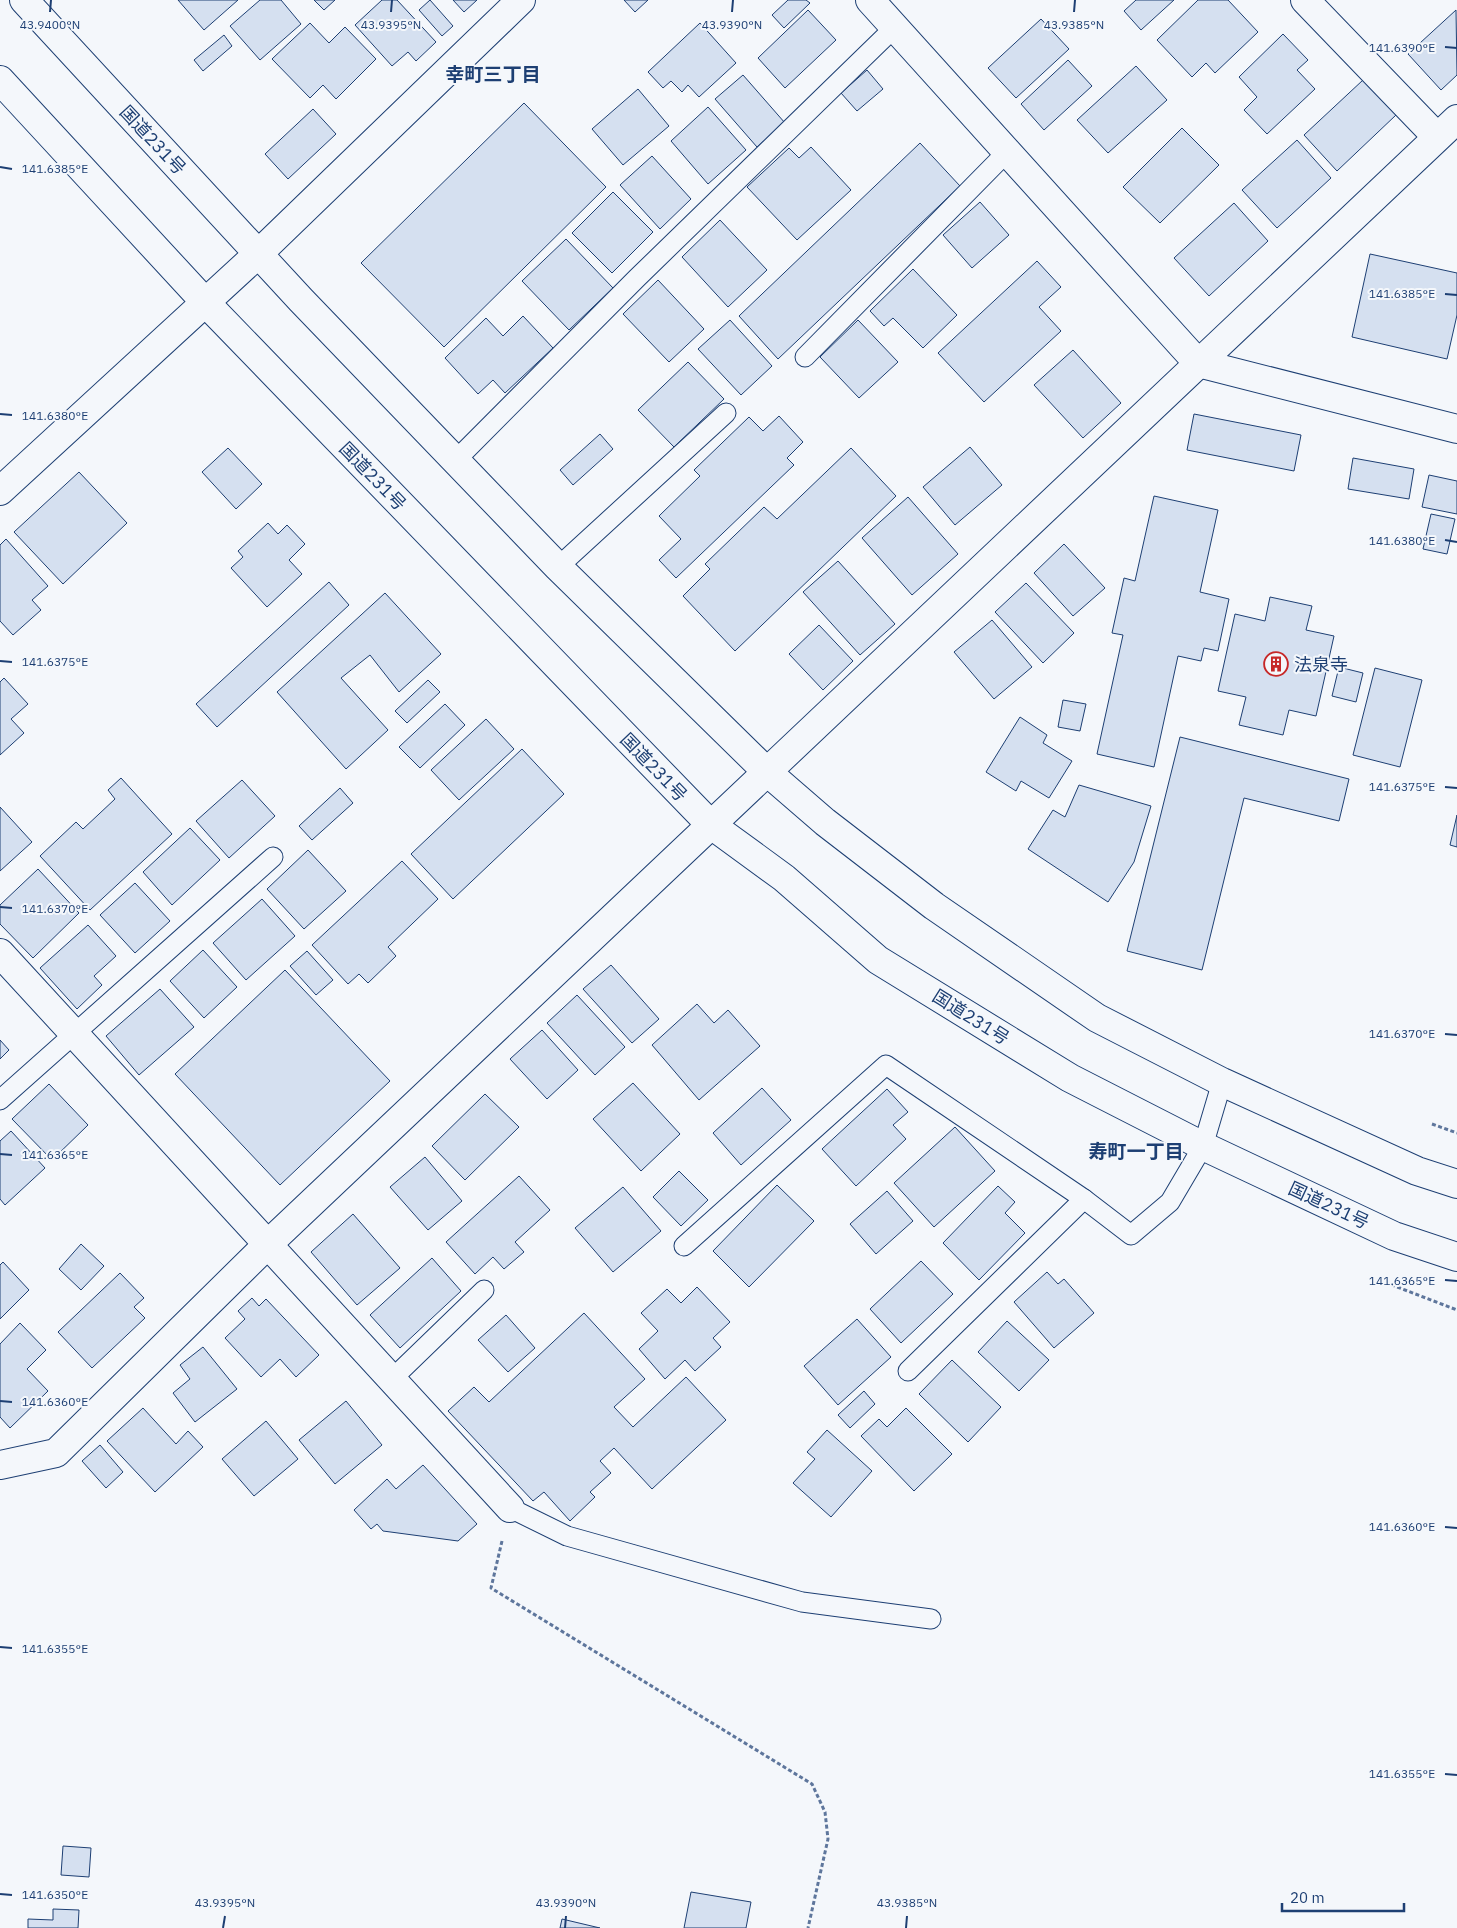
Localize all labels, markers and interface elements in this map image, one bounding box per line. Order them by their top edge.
text: 43.9400°N [20,17,80,32]
text: 43.9395°N [361,17,421,32]
text: 43.9390°N [702,17,762,32]
text: 43.9385°N [1044,17,1104,32]
text: 141.6390°E [1369,40,1435,55]
district label: 幸町三丁目 [445,62,541,86]
street label: 国道231号 [115,101,191,179]
text: 141.6385°E [22,161,88,176]
text: 141.6385°E [1369,286,1435,301]
text: 141.6380°E [22,408,88,423]
street label: 国道231号 [335,437,411,515]
text: 141.6380°E [1369,533,1435,548]
building icon: 法泉寺 [1263,651,1289,677]
place label: 法泉寺 [1294,653,1348,676]
text: 141.6375°E [22,654,88,669]
street label: 国道231号 [616,728,692,806]
text: 141.6375°E [1369,779,1435,794]
text: 141.6370°E [22,901,88,916]
street label: 国道231号 [928,984,1014,1050]
text: 141.6370°E [1369,1026,1435,1041]
district label: 寿町一丁目 [1088,1139,1184,1163]
text: 141.6365°E [22,1147,88,1162]
street label: 国道231号 [1285,1176,1373,1234]
text: 141.6365°E [1369,1273,1435,1288]
text: 141.6360°E [22,1394,88,1409]
text: 141.6360°E [1369,1519,1435,1534]
text: 141.6355°E [22,1641,88,1656]
text: 141.6355°E [1369,1766,1435,1781]
scale bar [1282,1880,1404,1912]
text: 141.6350°E [22,1887,88,1902]
text: 20 m [1290,1888,1325,1907]
text: 43.9395°N [195,1895,255,1910]
text: 43.9390°N [536,1895,596,1910]
text: 43.9385°N [877,1895,937,1910]

